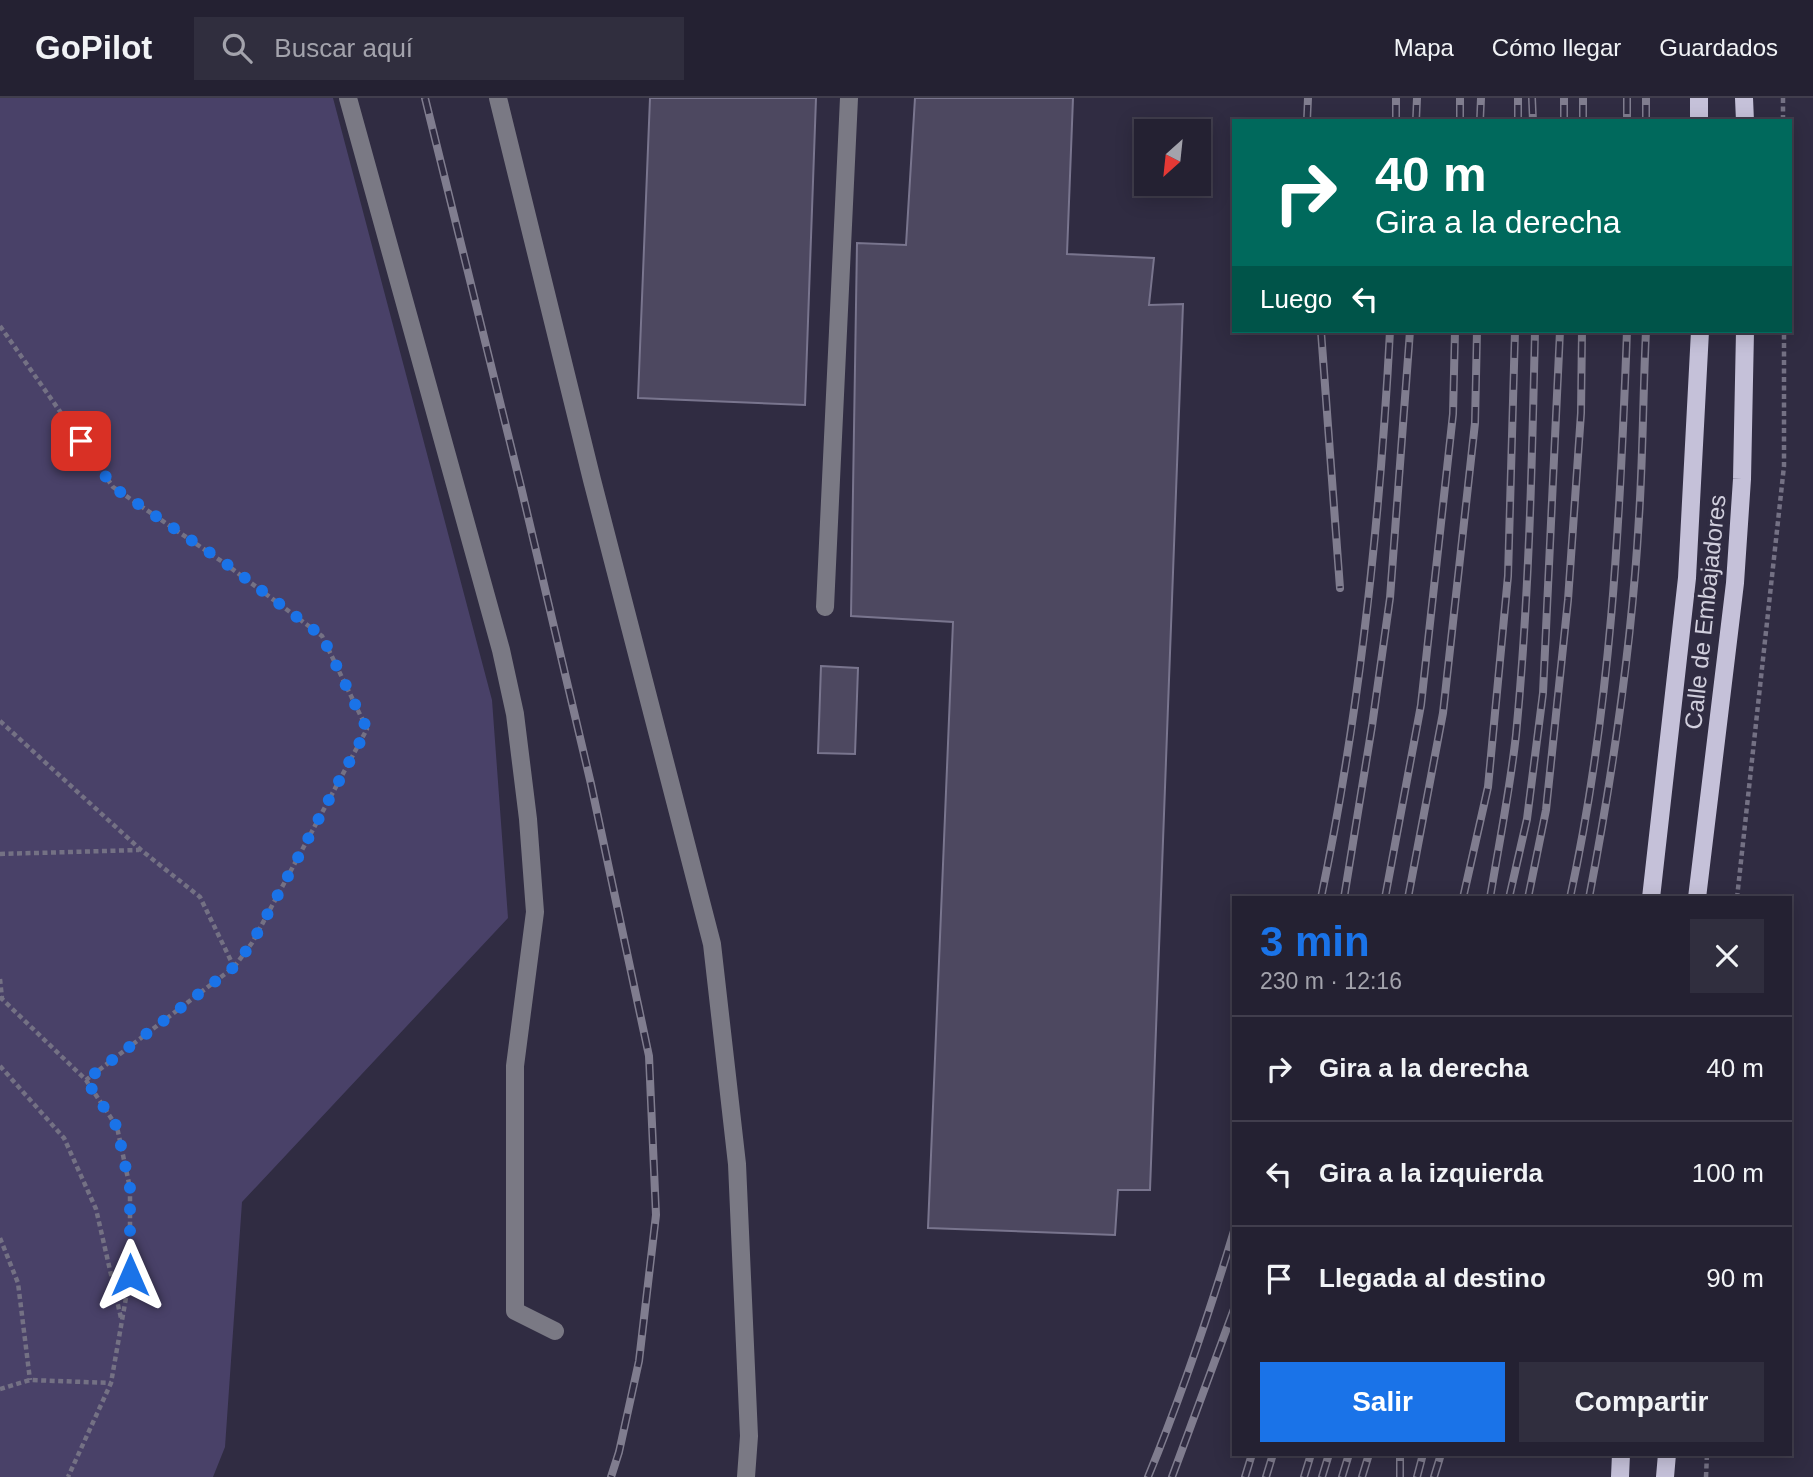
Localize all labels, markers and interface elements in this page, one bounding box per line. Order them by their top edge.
search box [194,17,684,80]
text: GoPilot [35,29,152,66]
icon: search [218,29,256,67]
text: Buscar aquí [274,33,413,63]
text: Mapa [1394,34,1454,61]
text: Cómo llegar [1492,34,1621,61]
text: Guardados [1659,34,1778,61]
north arrow [1134,119,1211,196]
map controls [1134,119,1211,196]
icon: right [1260,147,1351,238]
text: 40 m [1375,147,1487,201]
text: Gira a la derecha [1375,204,1620,240]
icon: left [1346,280,1384,318]
text: Luego [1260,284,1332,314]
pin [51,411,111,471]
icon: arrive [62,422,100,460]
street label: Calle de Embajadores [1679,493,1731,731]
text: 3 min [1260,918,1370,965]
button: close [1690,919,1764,993]
text: 230 m · 12:16 [1260,968,1402,994]
icon: right [1260,1050,1298,1088]
text: Gira a la derecha [1319,1053,1529,1083]
text: 40 m [1706,1053,1764,1083]
icon: left [1260,1155,1298,1193]
text: Gira a la izquierda [1319,1158,1543,1188]
text: 100 m [1692,1158,1764,1188]
position arrow [93,1238,167,1312]
icon: arrive [1260,1260,1298,1298]
text: Llegada al destino [1319,1263,1546,1293]
text: 90 m [1706,1263,1764,1293]
button: Salir [1260,1362,1505,1442]
button: Compartir [1519,1362,1764,1442]

